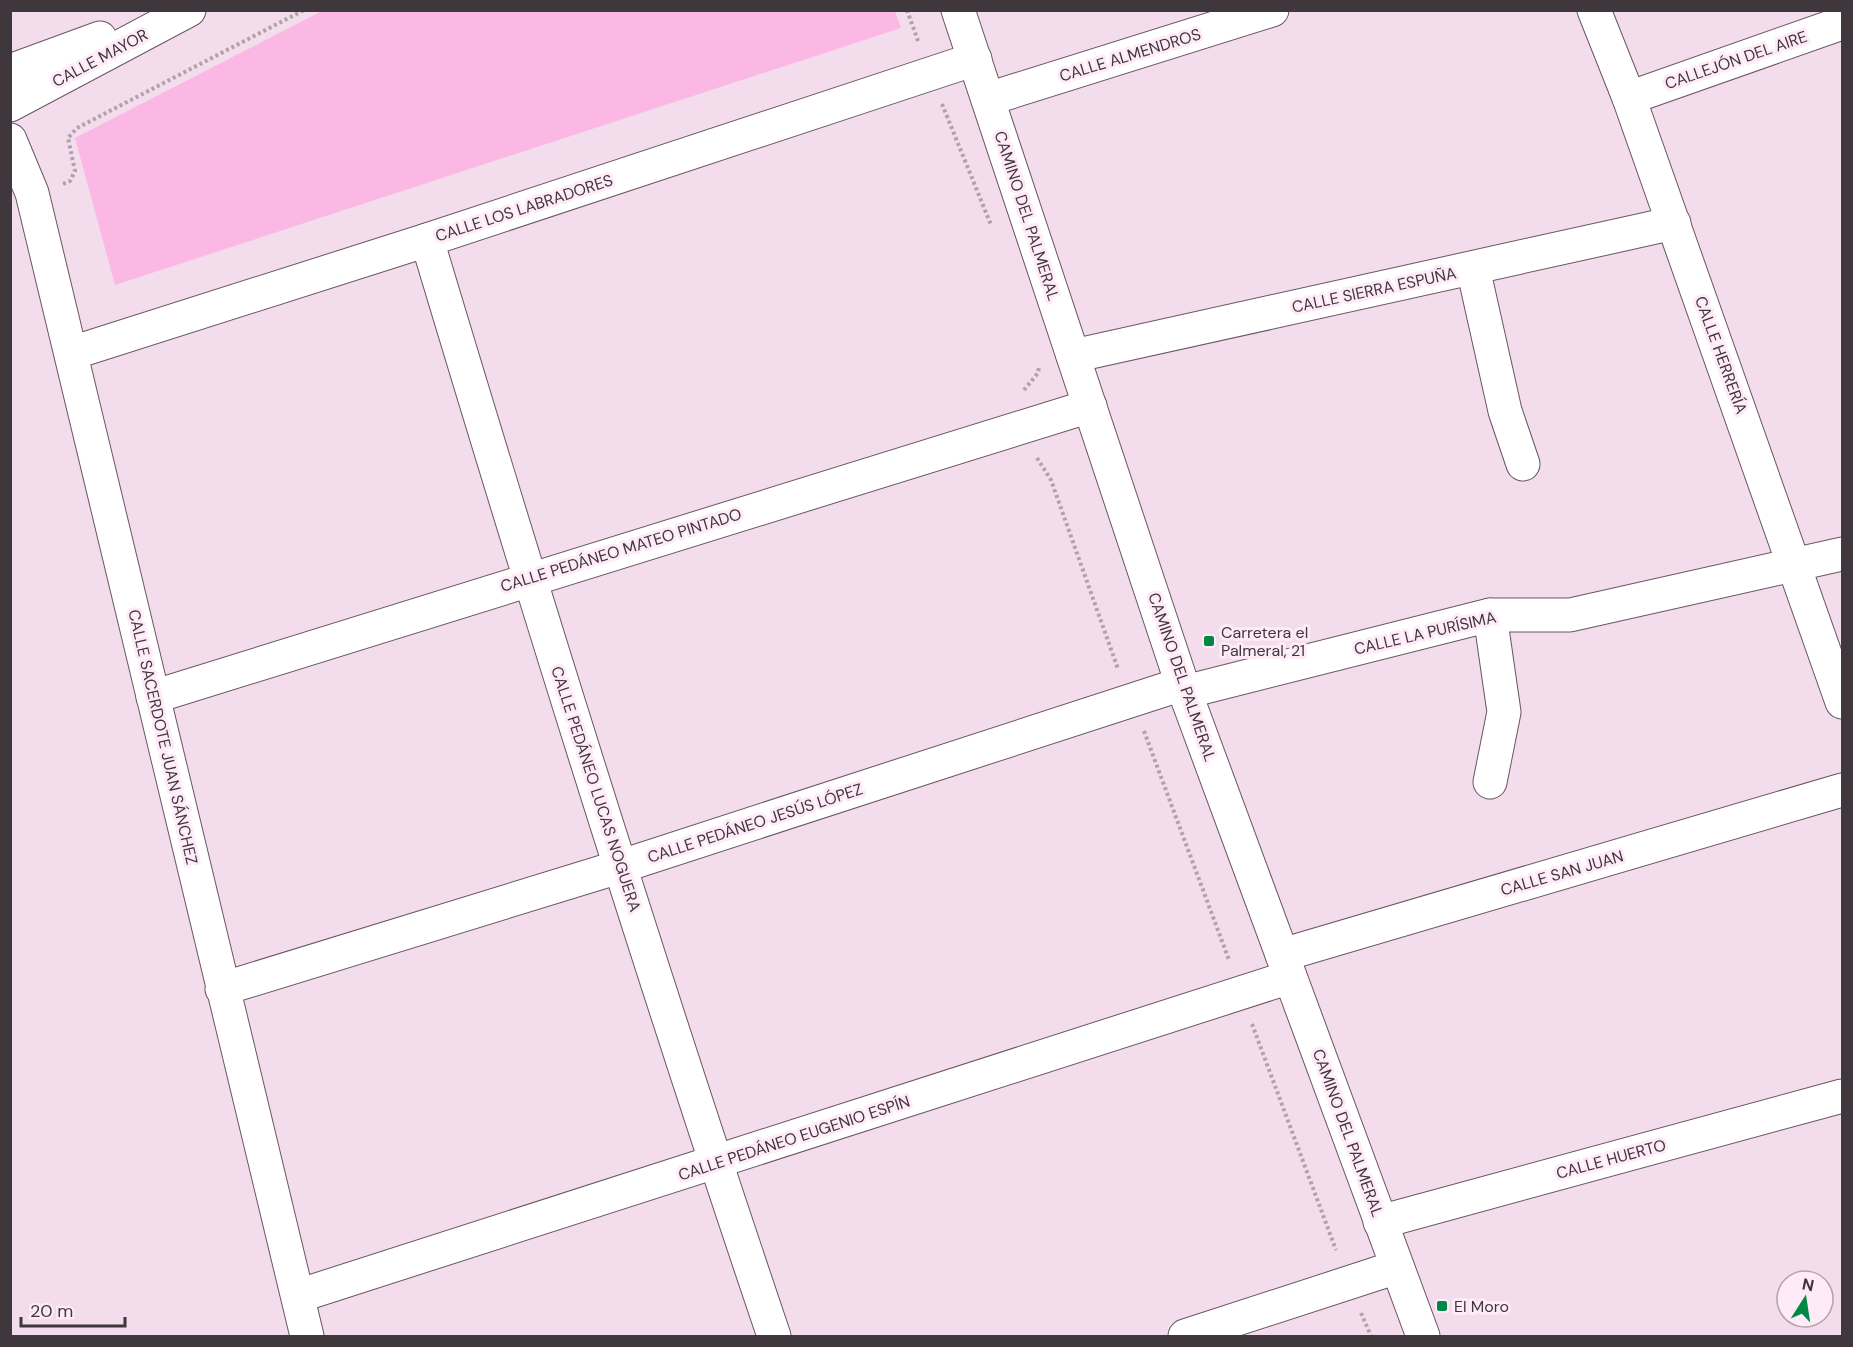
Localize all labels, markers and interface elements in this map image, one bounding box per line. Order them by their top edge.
street label: CALLE MAYOR [49,24,151,92]
street label: CALLE ALMENDROS [1057,24,1203,86]
street label: CALLEJÓN DEL AIRE [1662,26,1810,94]
street label: CAMINO DEL PALMERAL [990,128,1064,304]
street label: CALLE LOS LABRADORES [433,169,615,247]
street label: CALLE SIERRA ESPUÑA [1290,262,1459,318]
street label: CALLE HERRERÍA [1690,293,1752,417]
street label: CALLE PEDÁNEO MATEO PINTADO [498,503,744,597]
street label: CAMINO DEL PALMERAL [1143,590,1221,764]
street label: CALLE LA PURÍSIMA [1352,606,1499,660]
street label: CALLE SACERDOTE JUAN SÁNCHEZ [123,607,203,867]
place label: Carretera el Palmeral, 21 [1221,622,1308,661]
marker: Carretera el Palmeral, 21 [1202,634,1216,648]
street label: CALLE PEDÁNEO LUCAS NOGUERA [546,664,646,915]
street label: CALLE PEDÁNEO JESÚS LÓPEZ [645,778,865,868]
street label: CALLE SAN JUAN [1498,845,1626,901]
street label: CAMINO DEL PALMERAL [1308,1046,1388,1220]
street label: CALLE PEDÁNEO EUGENIO ESPÍN [675,1091,913,1185]
street label: CALLE HUERTO [1554,1134,1668,1184]
north arrow [1775,1269,1835,1329]
text: N [1800,1273,1816,1296]
scale bar [21,1290,124,1328]
place label: El Moro [1454,1296,1509,1317]
text: 20 m [30,1299,73,1323]
marker: El Moro [1435,1299,1449,1313]

